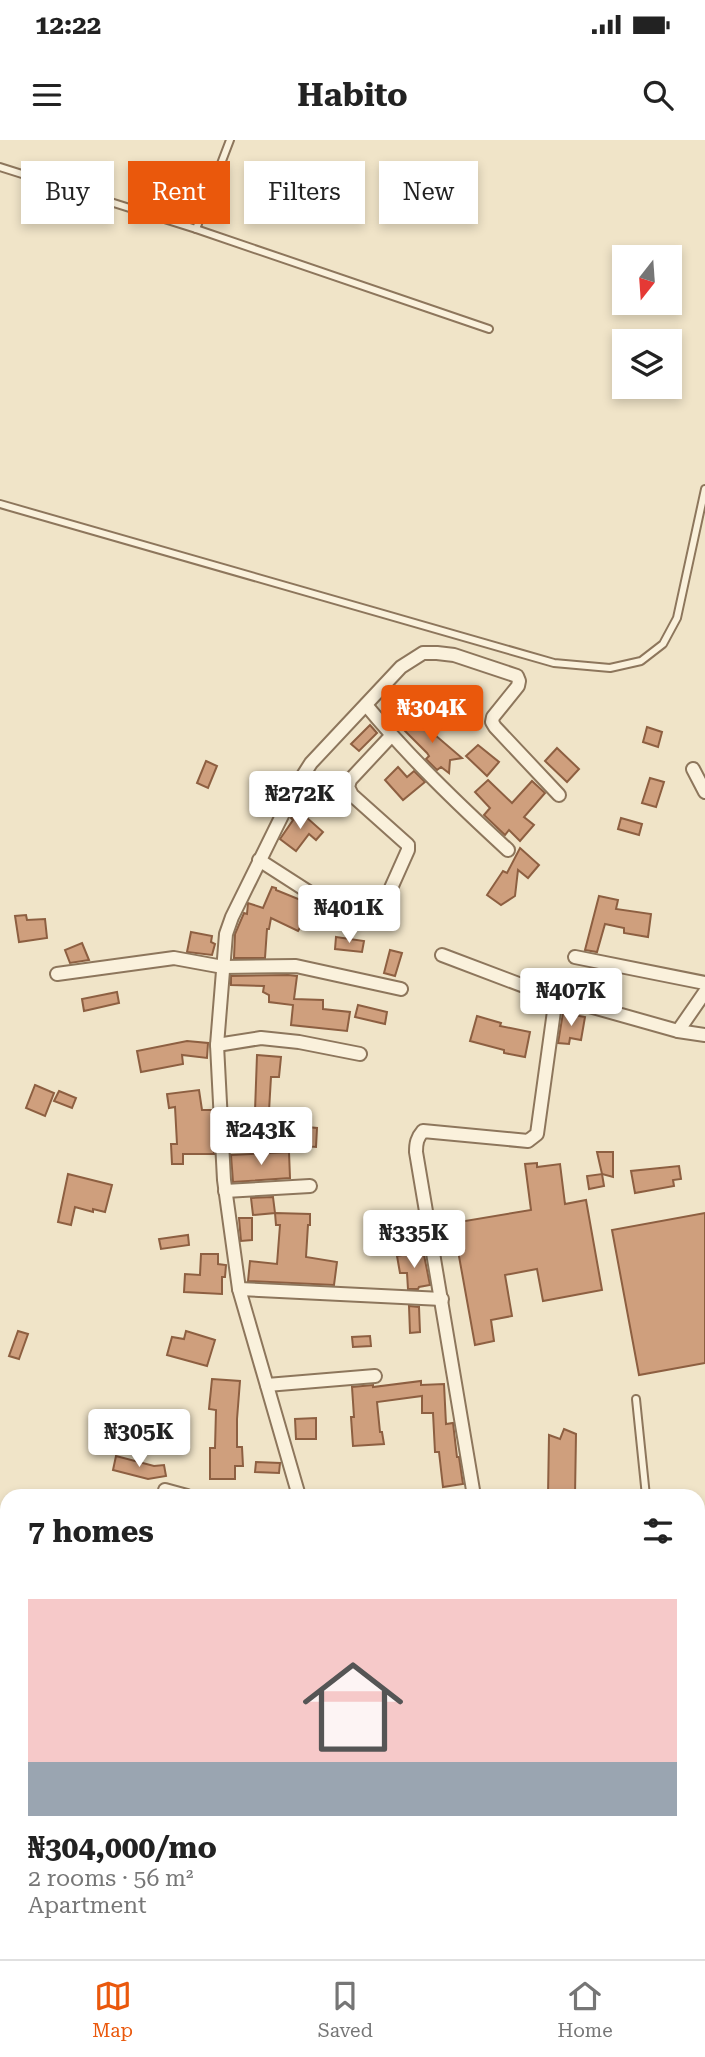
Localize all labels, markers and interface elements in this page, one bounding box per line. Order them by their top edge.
text: 12:22 [35,10,101,40]
icon: menu [28,76,66,114]
text: Habito [297,76,408,114]
icon: search [639,76,677,114]
chip: Buy [21,161,114,224]
chip: Rent [128,161,230,224]
chip: Filters [244,161,365,224]
chip: New [379,161,478,224]
north arrow [612,245,682,315]
map controls [612,245,682,399]
button: layers [612,329,682,399]
pin: ₦304K [383,686,481,745]
text: ₦304K [397,694,467,721]
pin: ₦272K [251,772,349,831]
text: ₦272K [265,780,335,807]
pin: ₦401K [300,886,398,945]
text: ₦401K [314,894,384,921]
pin: ₦407K [522,968,620,1028]
text: ₦407K [536,977,606,1004]
pin: ₦243K [212,1108,310,1167]
text: ₦243K [226,1116,296,1143]
pin: ₦335K [365,1210,463,1270]
text: ₦335K [379,1219,449,1246]
pin: ₦305K [90,1410,188,1469]
text: ₦305K [104,1418,174,1445]
icon: filters [639,1512,677,1550]
text: 7 homes [28,1514,154,1549]
icon: home [290,1644,416,1770]
text: ₦304,000/mo [28,1830,217,1865]
text: 2 rooms · 56 m² [28,1865,194,1892]
text: Apartment [28,1892,147,1919]
tab: Map [92,1977,133,2042]
tab: Saved [318,1977,373,2042]
tab: Home [558,1977,613,2042]

